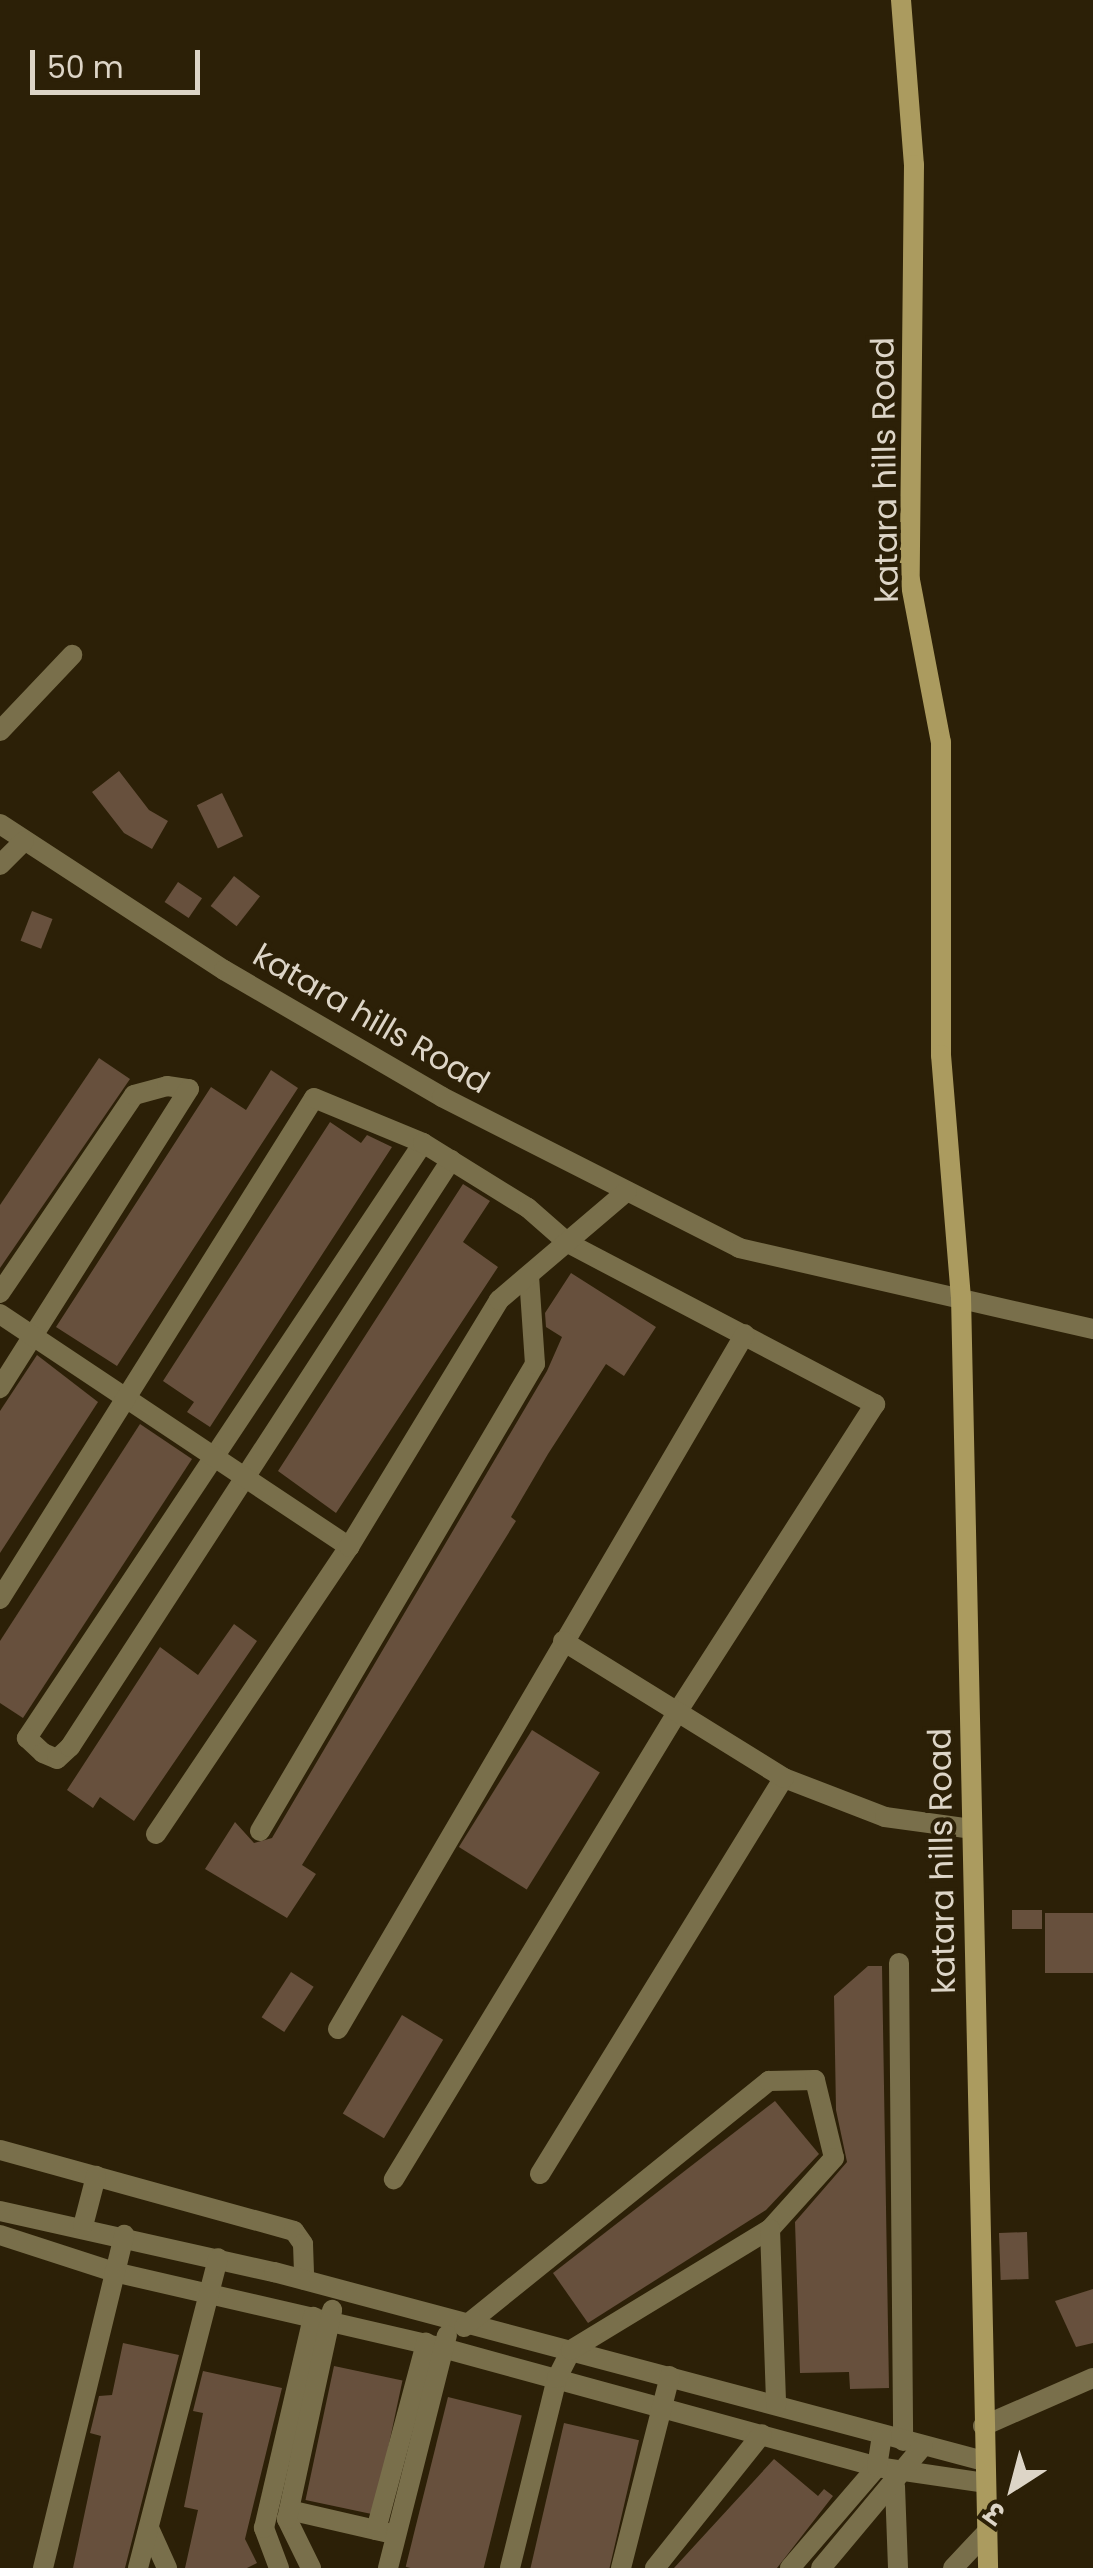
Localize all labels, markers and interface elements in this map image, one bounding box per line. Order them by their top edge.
scale bar [35,30,205,92]
text: 50 m [47,46,124,89]
street label: katara hills Road [863,337,907,603]
street label: katara hills Road [246,936,496,1102]
street label: katara hills Road [920,1728,964,1994]
north arrow [963,2438,1063,2538]
text: उ [977,2492,1013,2533]

